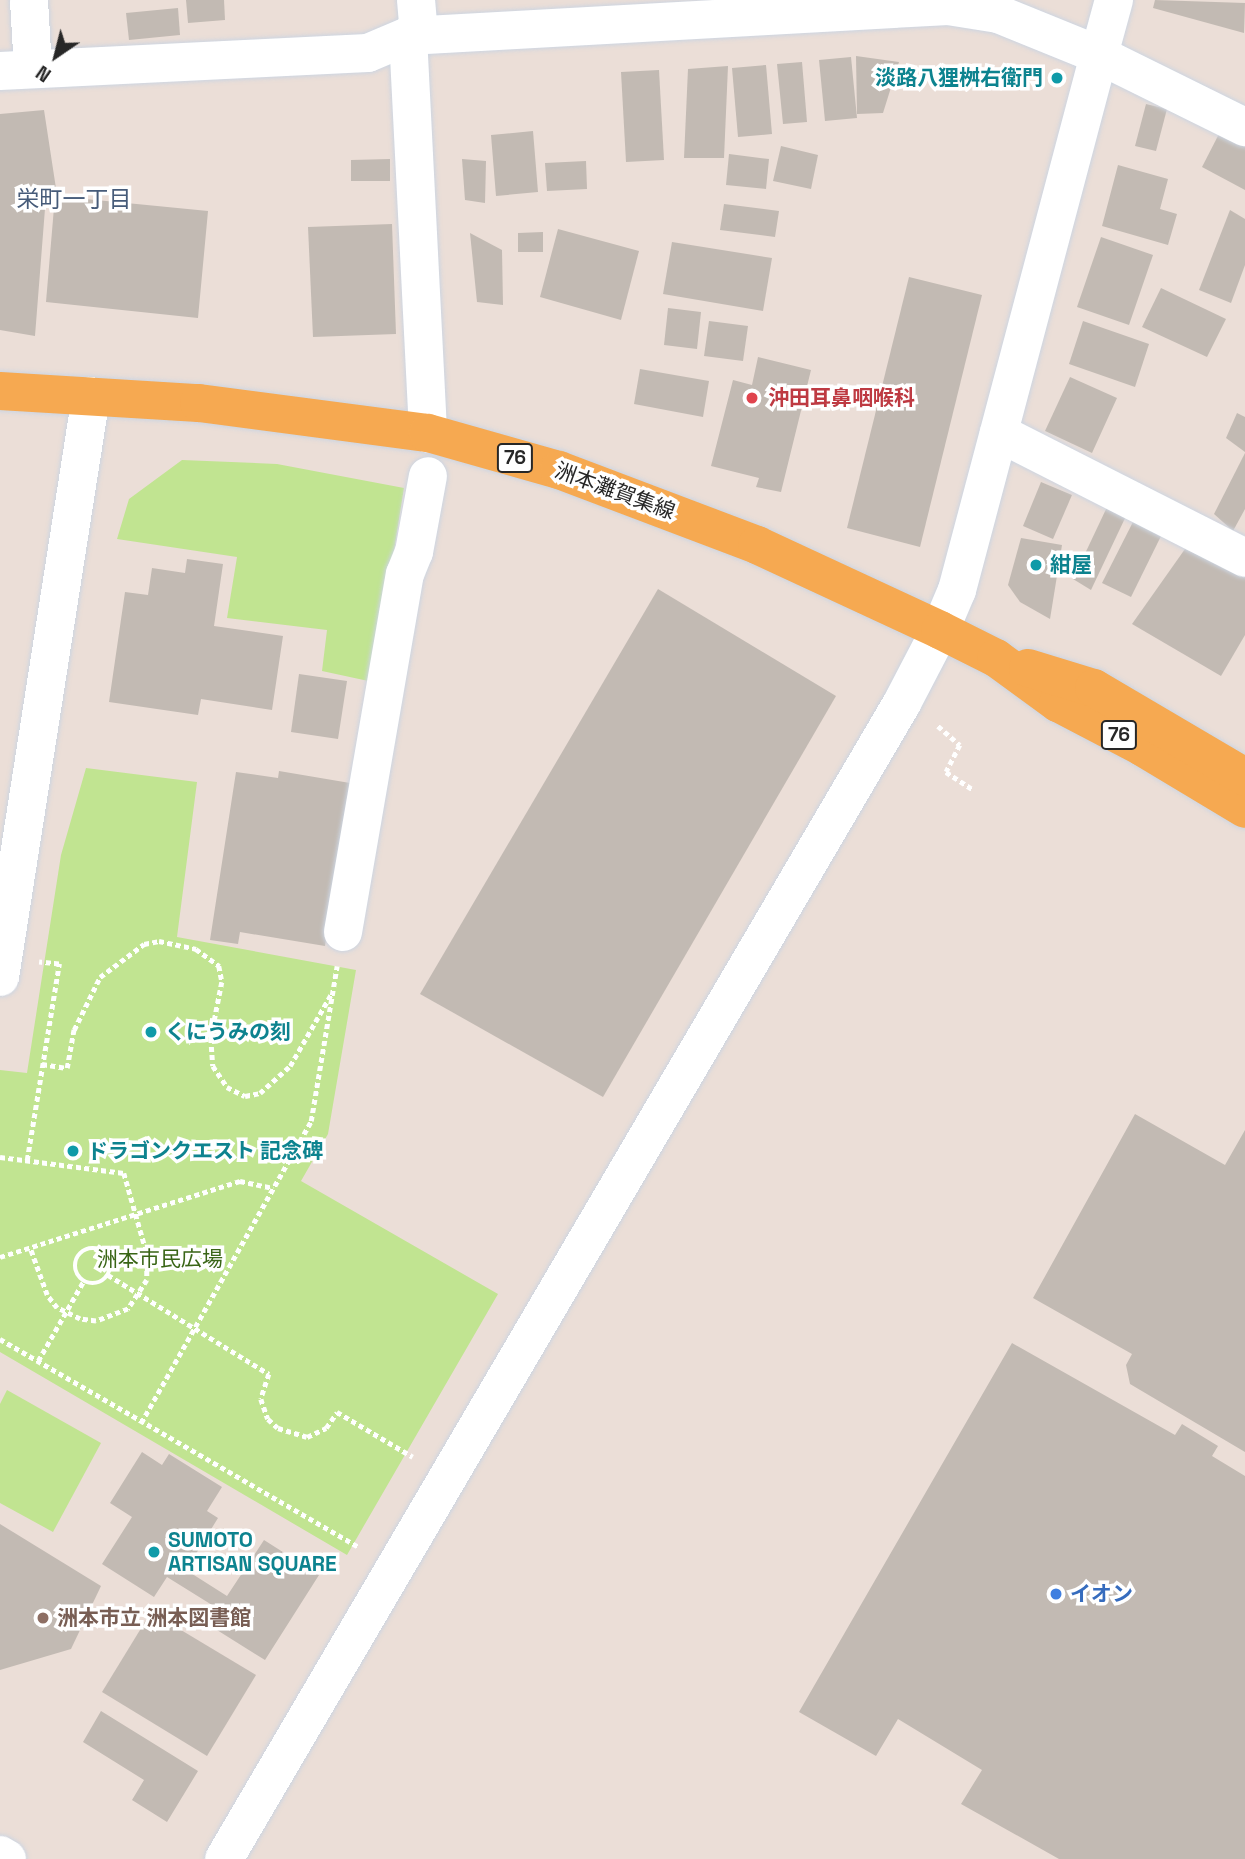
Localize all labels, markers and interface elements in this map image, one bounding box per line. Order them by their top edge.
north arrow [21,21,91,91]
text: N [31,60,56,88]
place label: 淡路八狸桝右衛門 [875,65,1043,91]
marker: 淡路八狸桝右衛門 [1049,70,1065,86]
district label: 栄町一丁目 [17,185,131,213]
place label: 沖田耳鼻咽喉科 [768,385,915,411]
marker: 沖田耳鼻咽喉科 [742,388,762,408]
road number: 76 [496,442,534,474]
street label: 洲本灘賀集線 [551,458,679,524]
place label: 紺屋 [1050,552,1092,578]
marker: 紺屋 [1028,557,1044,573]
road number: 76 [1100,720,1138,750]
place label: くにうみの刻 [165,1019,291,1045]
marker: くにうみの刻 [143,1024,159,1040]
place label: ドラゴンクエスト 記念碑 [87,1138,323,1164]
marker: ドラゴンクエスト 記念碑 [65,1143,81,1159]
park label: 洲本市民広場 [97,1246,223,1272]
place label: SUMOTO ARTISAN SQUARE [168,1527,337,1577]
marker: SUMOTO ARTISAN SQUARE [146,1544,162,1560]
place label: イオン [1070,1581,1133,1607]
marker: イオン [1048,1586,1064,1602]
place label: 洲本市立 洲本図書館 [57,1605,251,1631]
marker: 洲本市立 洲本図書館 [35,1610,51,1626]

